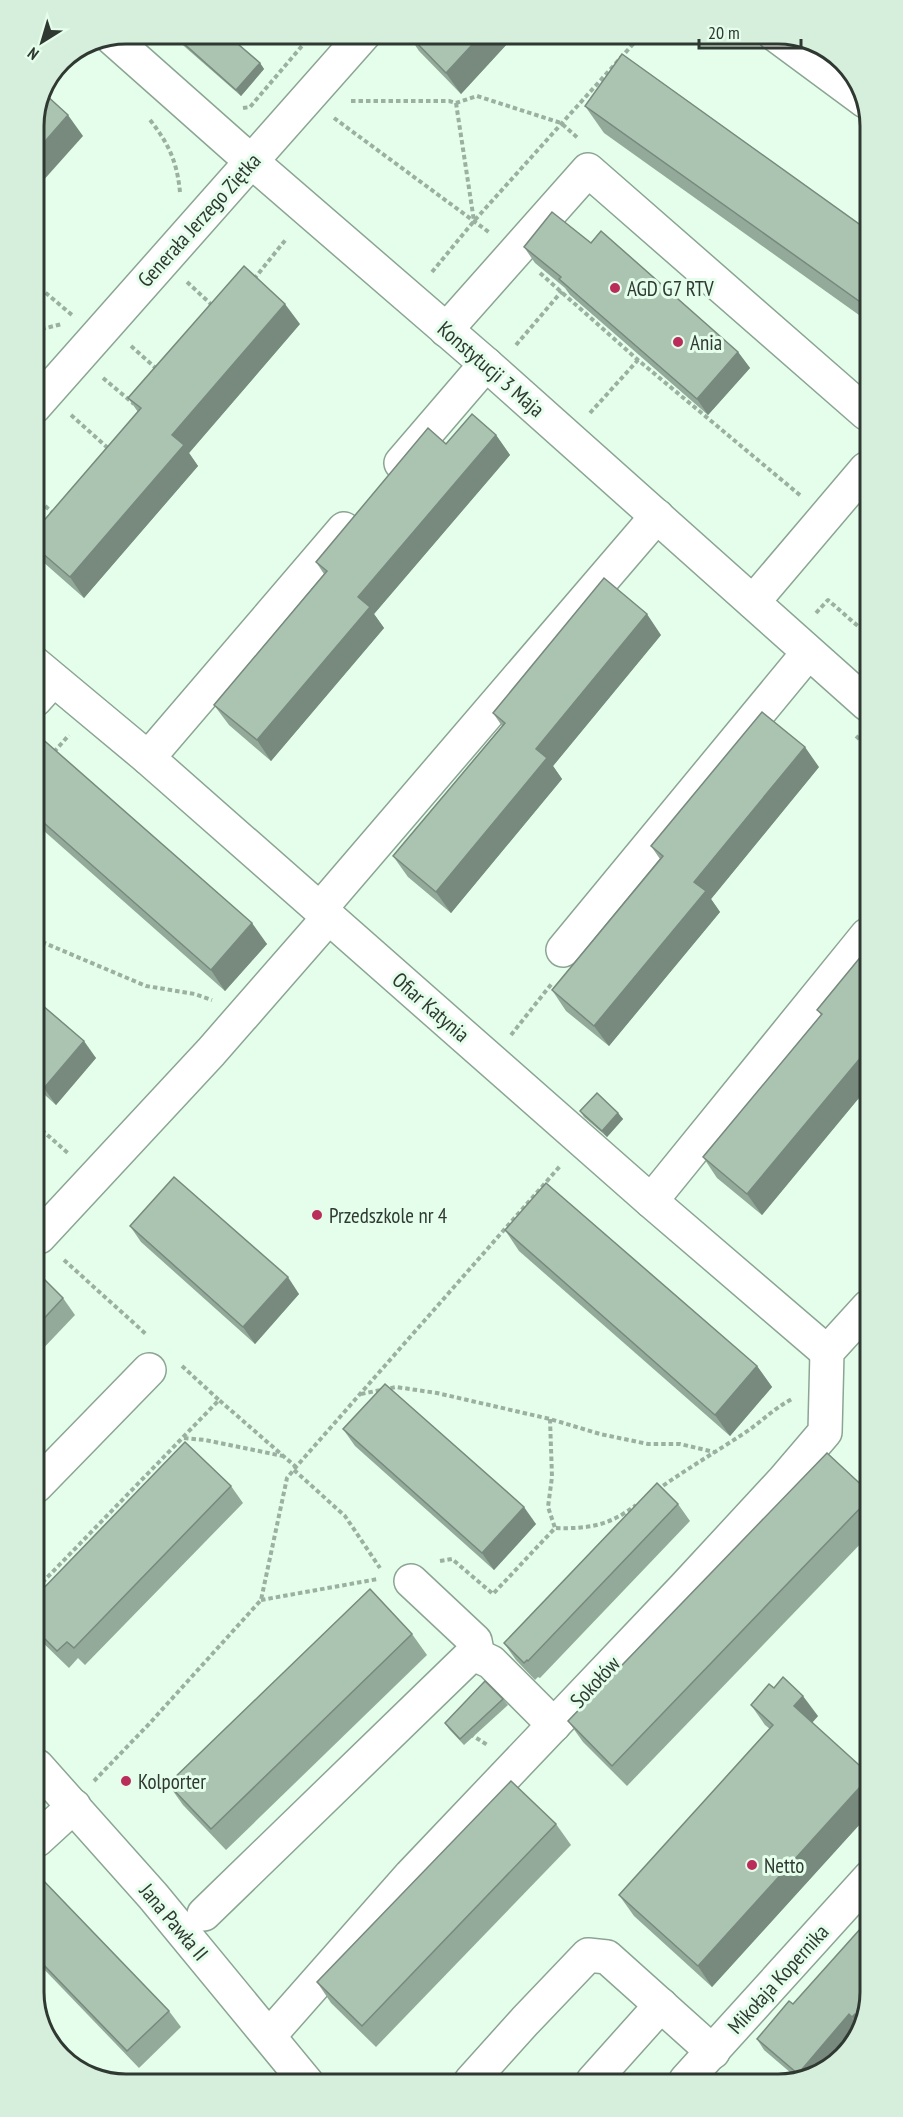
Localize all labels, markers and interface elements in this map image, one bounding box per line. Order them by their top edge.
north arrow [12,12,72,72]
scale bar [699,12,801,50]
text: 20 m [708,21,740,44]
text: N [24,43,42,65]
street label: Generała Jerzego Ziętka [132,147,266,293]
place label: AGD G7 RTV [627,275,714,302]
marker: AGD G7 RTV [608,281,622,295]
street label: Konstytucji 3 Maja [432,315,550,423]
place label: Ania [690,329,722,356]
marker: Ania [671,335,685,349]
street label: Ofiar Katynia [387,966,475,1048]
place label: Przedszkole nr 4 [329,1202,448,1229]
marker: Przedszkole nr 4 [310,1208,324,1222]
street label: Sokołów [564,1650,626,1714]
place label: Kolporter [138,1768,206,1795]
marker: Kolporter [119,1774,133,1788]
place label: Netto [764,1852,804,1879]
marker: Netto [745,1858,759,1872]
street label: Jana Pawła II [133,1877,214,1966]
street label: Mikołaja Kopernika [722,1919,834,2039]

